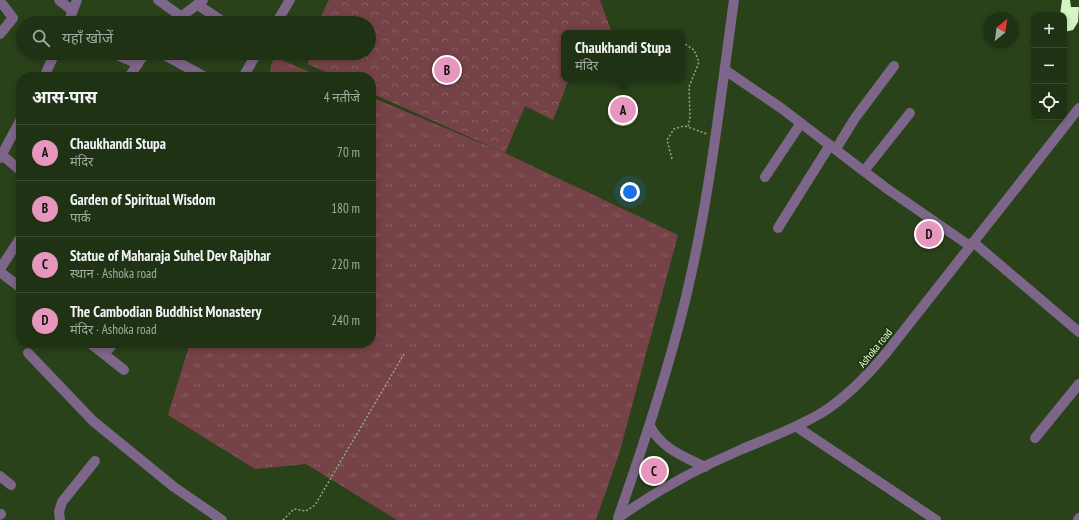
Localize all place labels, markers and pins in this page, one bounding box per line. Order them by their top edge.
pin: B [434,55,460,85]
pin: A [610,95,636,125]
pin: D [916,219,942,249]
pin: C [641,456,667,486]

